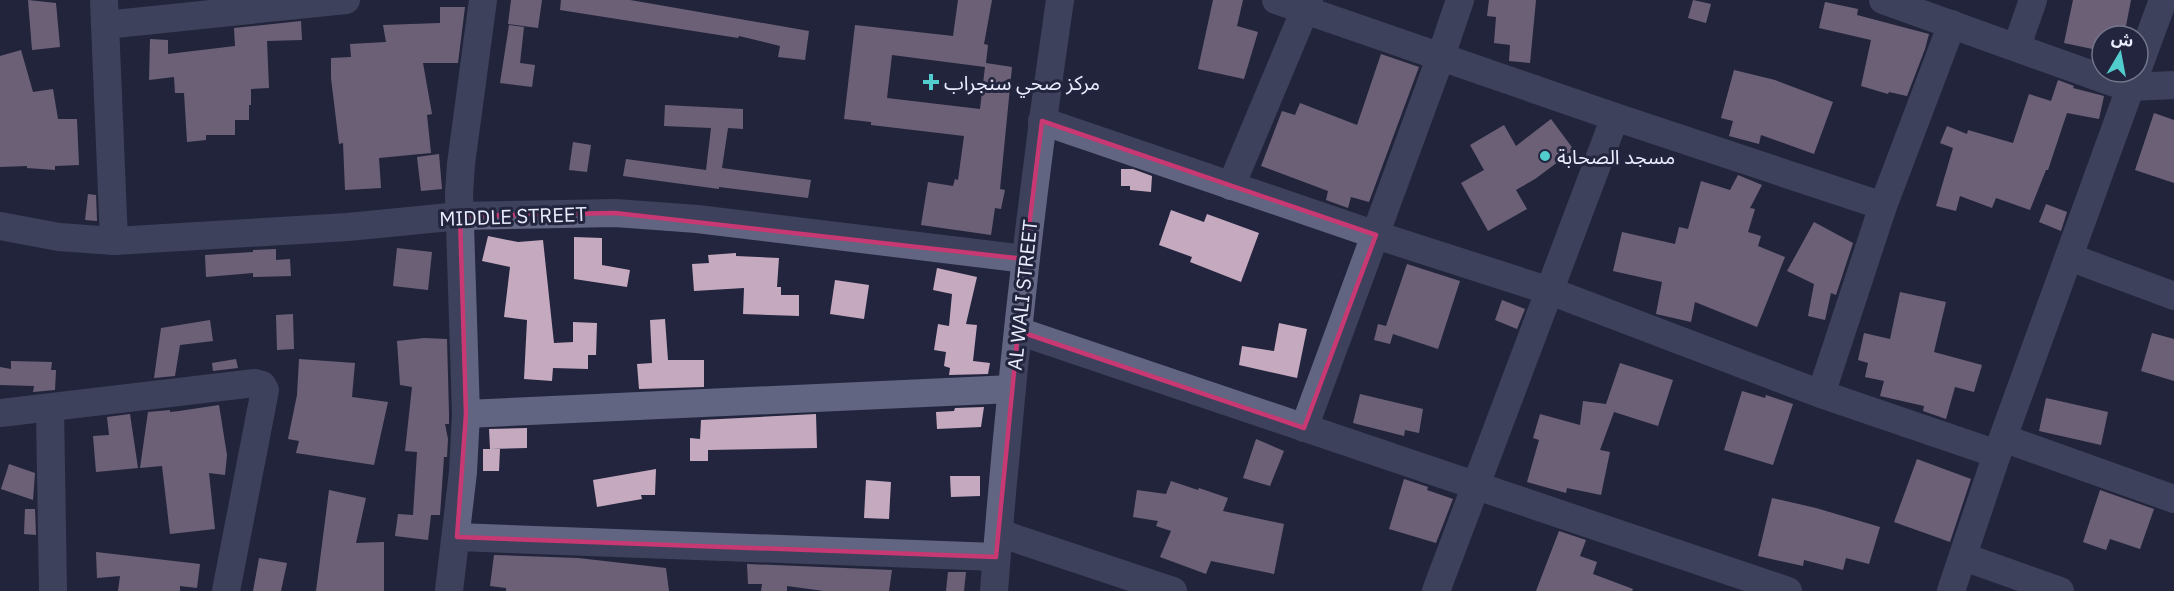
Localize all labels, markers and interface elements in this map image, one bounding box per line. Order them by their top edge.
north arrow [2090,24,2150,84]
text: ش [2110,27,2135,51]
place label: مركز صحي سنجراب [944,69,1100,98]
marker: مركز صحي سنجراب [922,73,940,91]
place label: مسجد الصحابة [1557,143,1675,170]
marker: مسجد الصحابة [1538,149,1552,163]
street label: MIDDLE STREET [439,200,587,232]
street label: AL WALI STREET [1001,218,1043,372]

